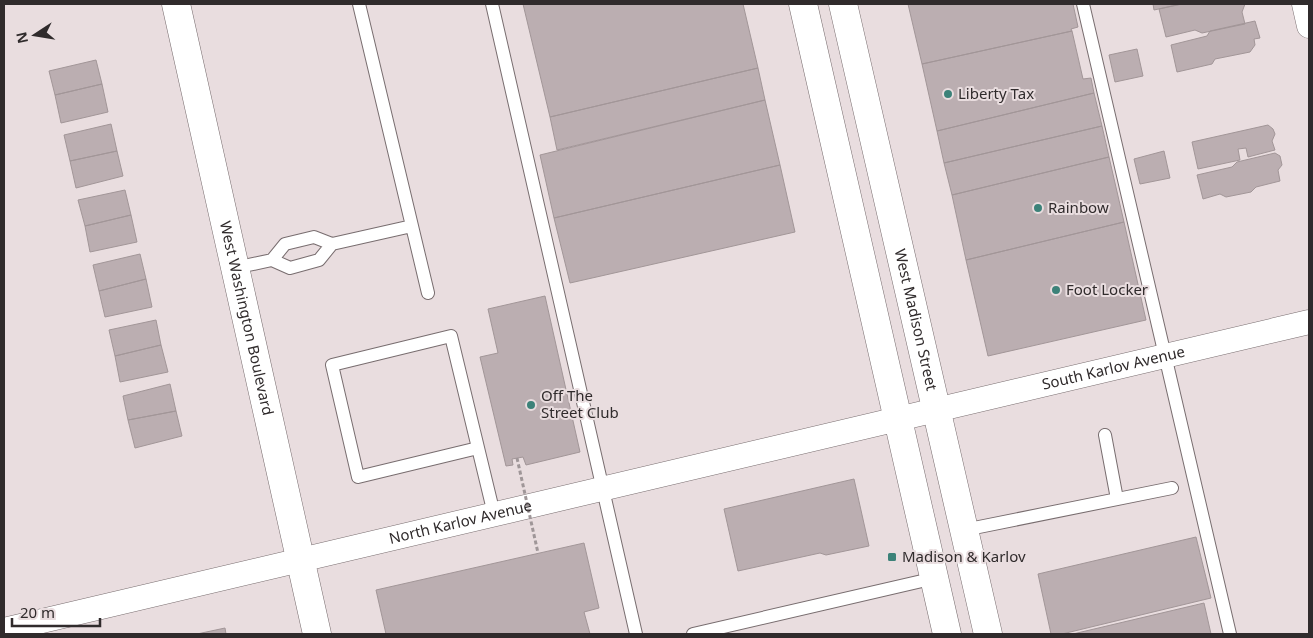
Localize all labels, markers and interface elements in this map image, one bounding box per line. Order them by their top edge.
north arrow [10,10,60,60]
text: N [11,30,32,45]
place label: Liberty Tax [958,83,1034,103]
marker: Liberty Tax [942,88,954,100]
place label: Rainbow [1048,197,1109,217]
marker: Rainbow [1032,202,1044,214]
street label: West Washington Boulevard [216,219,279,417]
street label: West Madison Street [891,247,943,393]
place label: Foot Locker [1066,279,1148,299]
marker: Foot Locker [1050,284,1062,296]
street label: South Karlov Avenue [1040,341,1187,394]
place label: Off The Street Club [541,385,619,422]
marker: Off The Street Club [525,399,537,411]
street label: North Karlov Avenue [387,495,534,548]
place label: Madison & Karlov [902,546,1026,566]
marker: Madison & Karlov [886,551,898,563]
scale bar [12,596,100,628]
text: 20 m [20,602,55,622]

